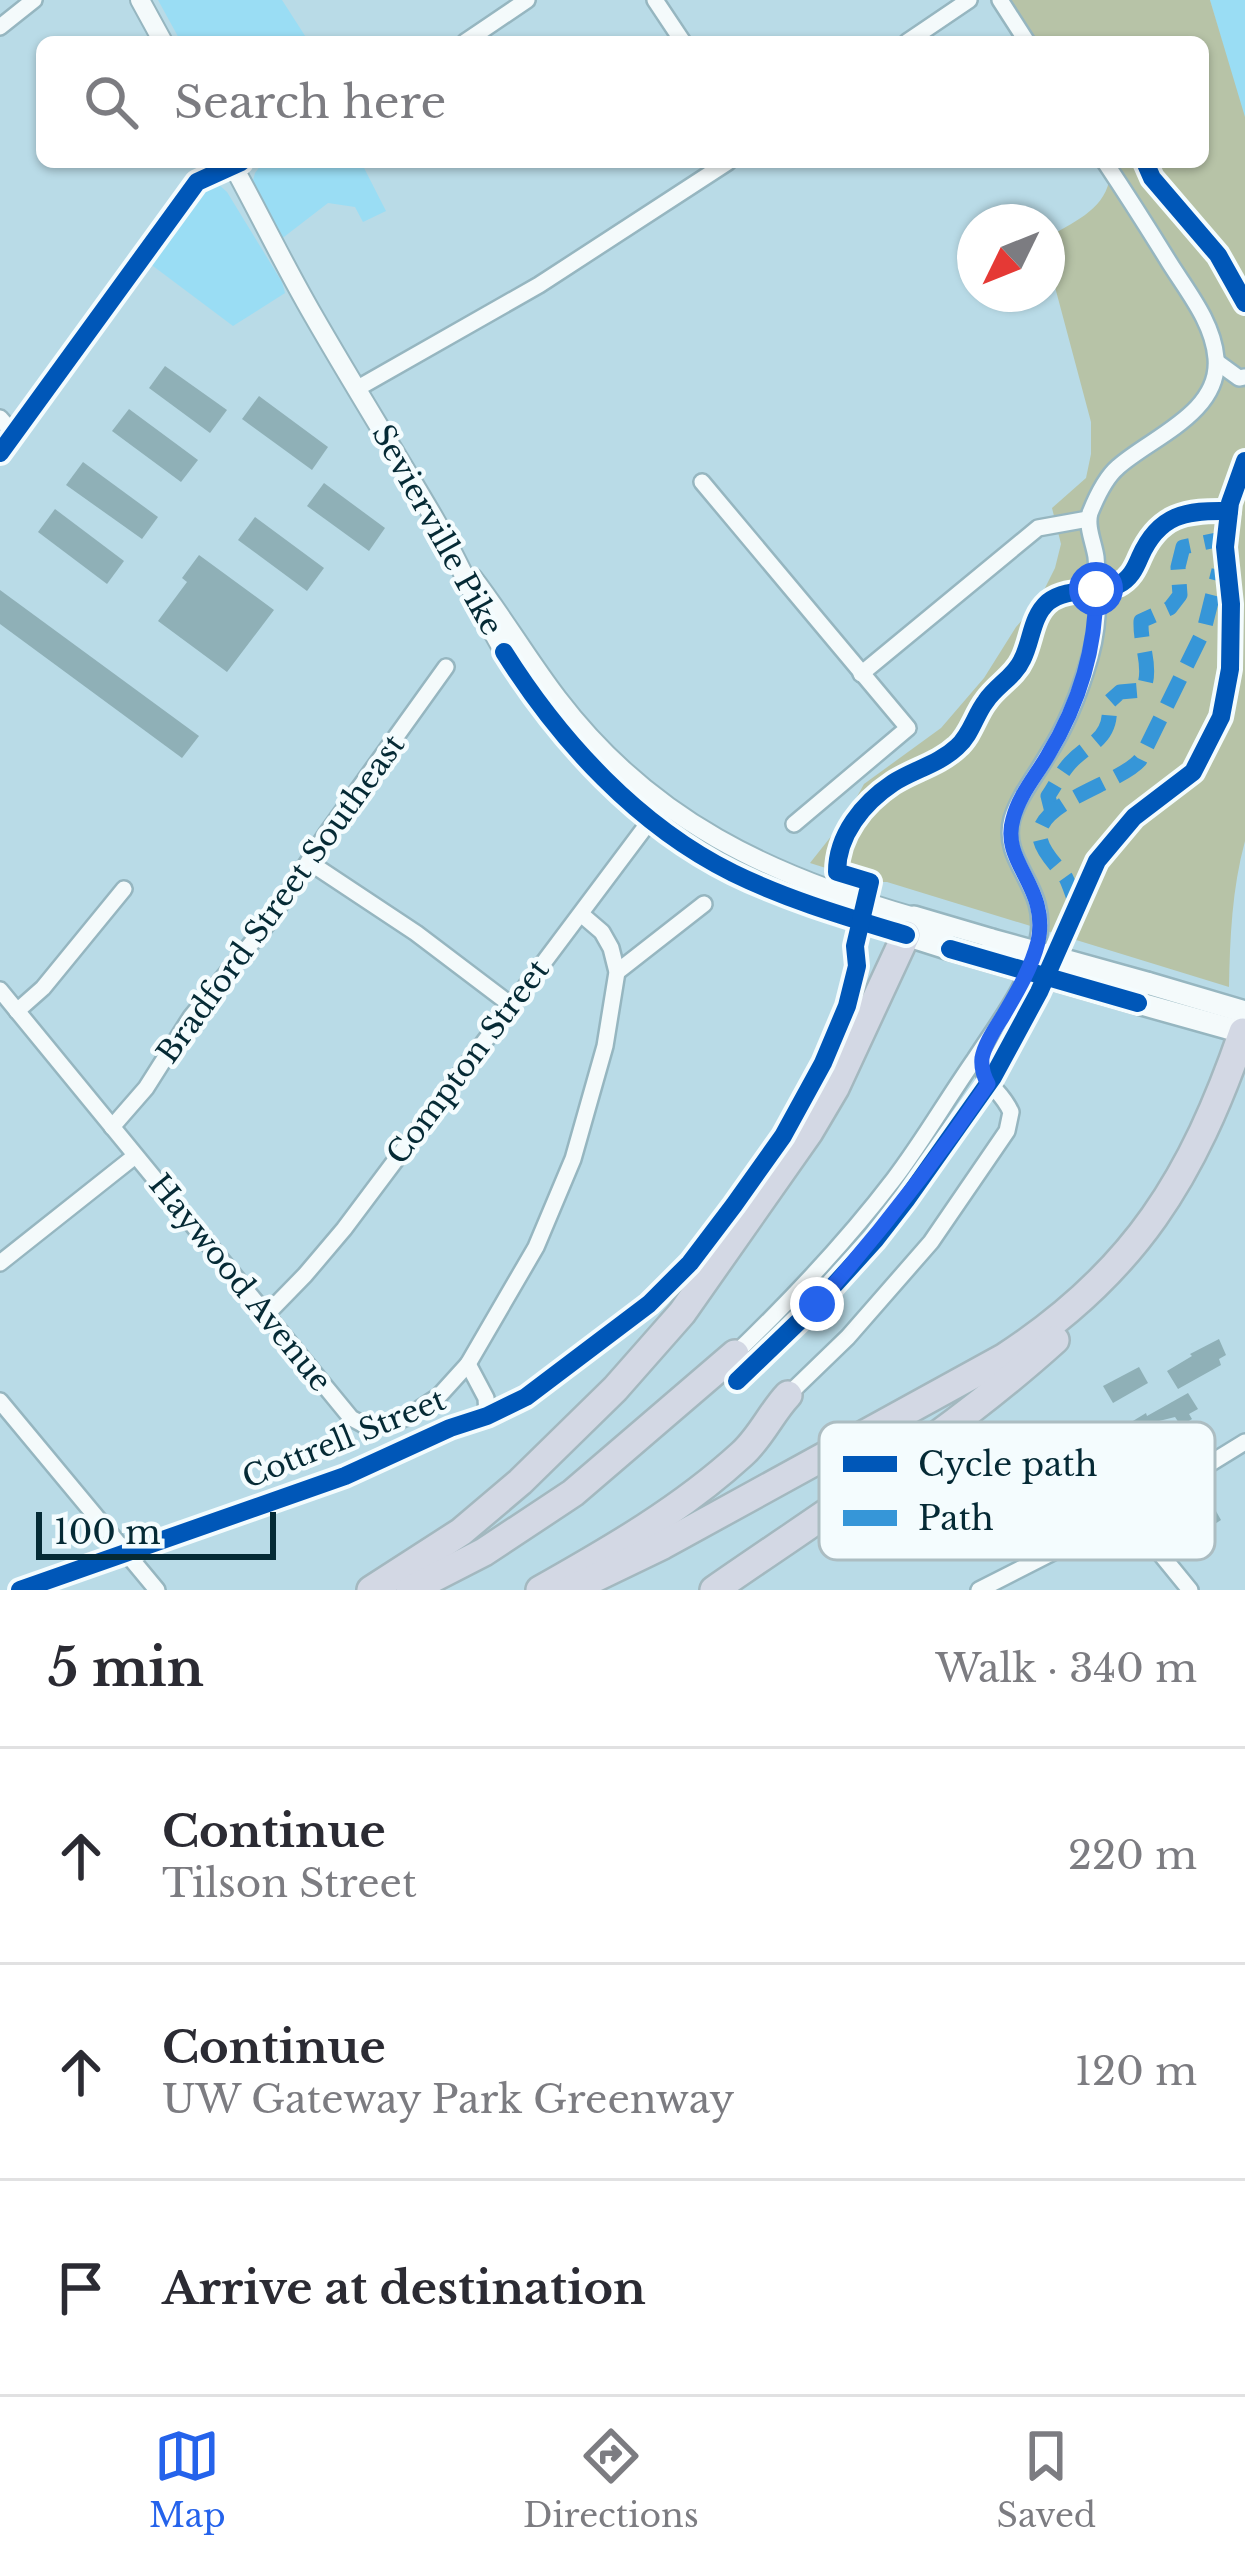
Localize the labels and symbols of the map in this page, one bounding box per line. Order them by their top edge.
north arrow [957,204,1065,312]
street label: Sevierville Pike [364,418,511,642]
route start [1069,562,1123,616]
street label: Bradford Street Southeast [149,727,413,1070]
street label: Compton Street [379,952,557,1171]
street label: Haywood Avenue [141,1166,339,1399]
route end [790,1277,844,1331]
street label: Cottrell Street [237,1381,451,1496]
legend [819,1422,1215,1560]
text: Cycle path [918,1444,1098,1485]
text: Path [918,1498,994,1539]
scale bar [36,1506,276,1559]

